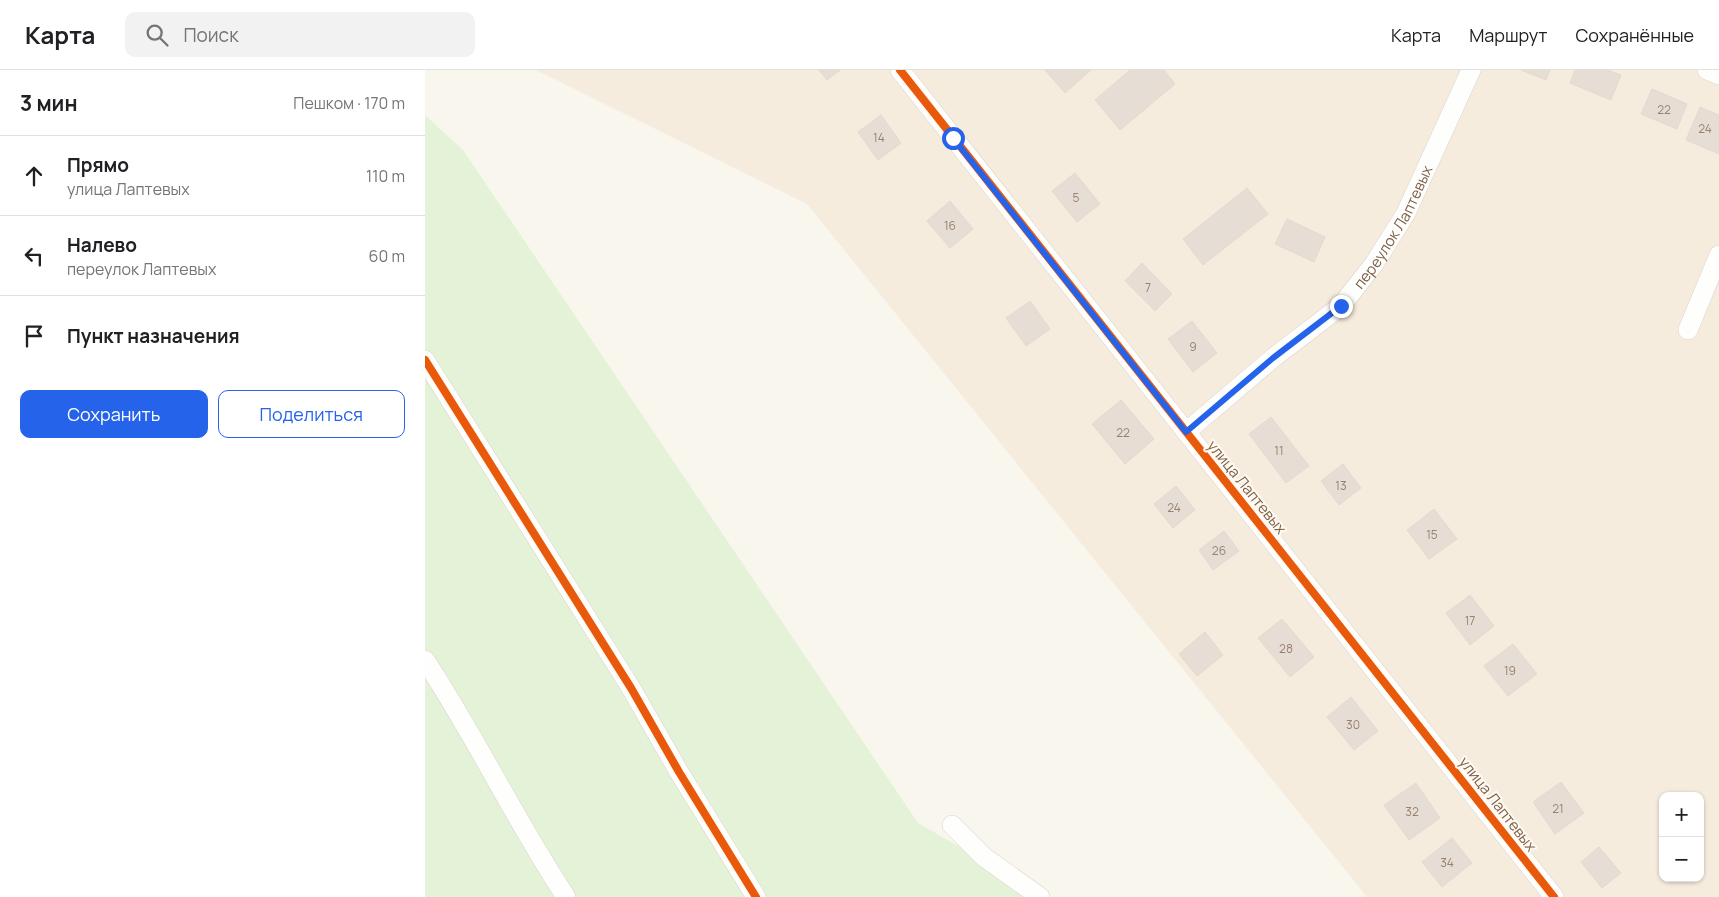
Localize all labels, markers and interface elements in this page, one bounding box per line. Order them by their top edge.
search box [125,12,475,57]
text: Карта [25,18,95,51]
icon: search [143,21,171,49]
text: Поиск [183,22,239,48]
text: Карта [1391,23,1441,47]
text: Маршрут [1469,23,1547,47]
text: Сохранённые [1575,23,1694,47]
text: 3 мин [20,89,77,117]
text: Пешком · 170 m [293,92,405,114]
house number: 22 [1657,101,1671,118]
house number: 24 [1698,120,1712,137]
route start [942,127,965,150]
house number: 14 [873,129,885,146]
text: Прямо [67,152,129,178]
icon: ahead [20,162,48,190]
street label: переулок Лаптевых [1348,162,1437,293]
text: 110 m [366,165,405,187]
text: улица Лаптевых [67,178,190,200]
house number: 5 [1073,189,1080,206]
house number: 16 [944,217,956,234]
text: Налево [67,232,137,258]
icon: left [20,242,48,270]
text: 60 m [369,245,405,267]
text: переулок Лаптевых [67,258,216,280]
house number: 7 [1145,279,1151,296]
route end [1330,295,1353,318]
icon: arrive [20,322,48,350]
text: Пункт назначения [67,323,240,349]
house number: 9 [1189,338,1197,355]
button: Сохранить [20,390,208,438]
button: Поделиться [218,390,405,438]
house number: 22 [1116,424,1130,441]
street label: улица Лаптевых [1203,436,1291,538]
house number: 11 [1274,442,1284,459]
house number: 13 [1335,477,1347,494]
house number: 24 [1167,499,1181,516]
house number: 15 [1426,526,1438,543]
house number: 26 [1212,542,1226,559]
house number: 17 [1465,612,1475,629]
house number: 28 [1279,640,1293,657]
house number: 19 [1504,662,1516,679]
house number: 30 [1346,716,1360,733]
street label: улица Лаптевых [1454,752,1542,856]
map controls [1659,792,1704,882]
button: + [1659,792,1704,837]
house number: 21 [1552,800,1564,817]
house number: 32 [1405,803,1419,820]
button: − [1659,837,1704,882]
house number: 34 [1440,854,1454,871]

